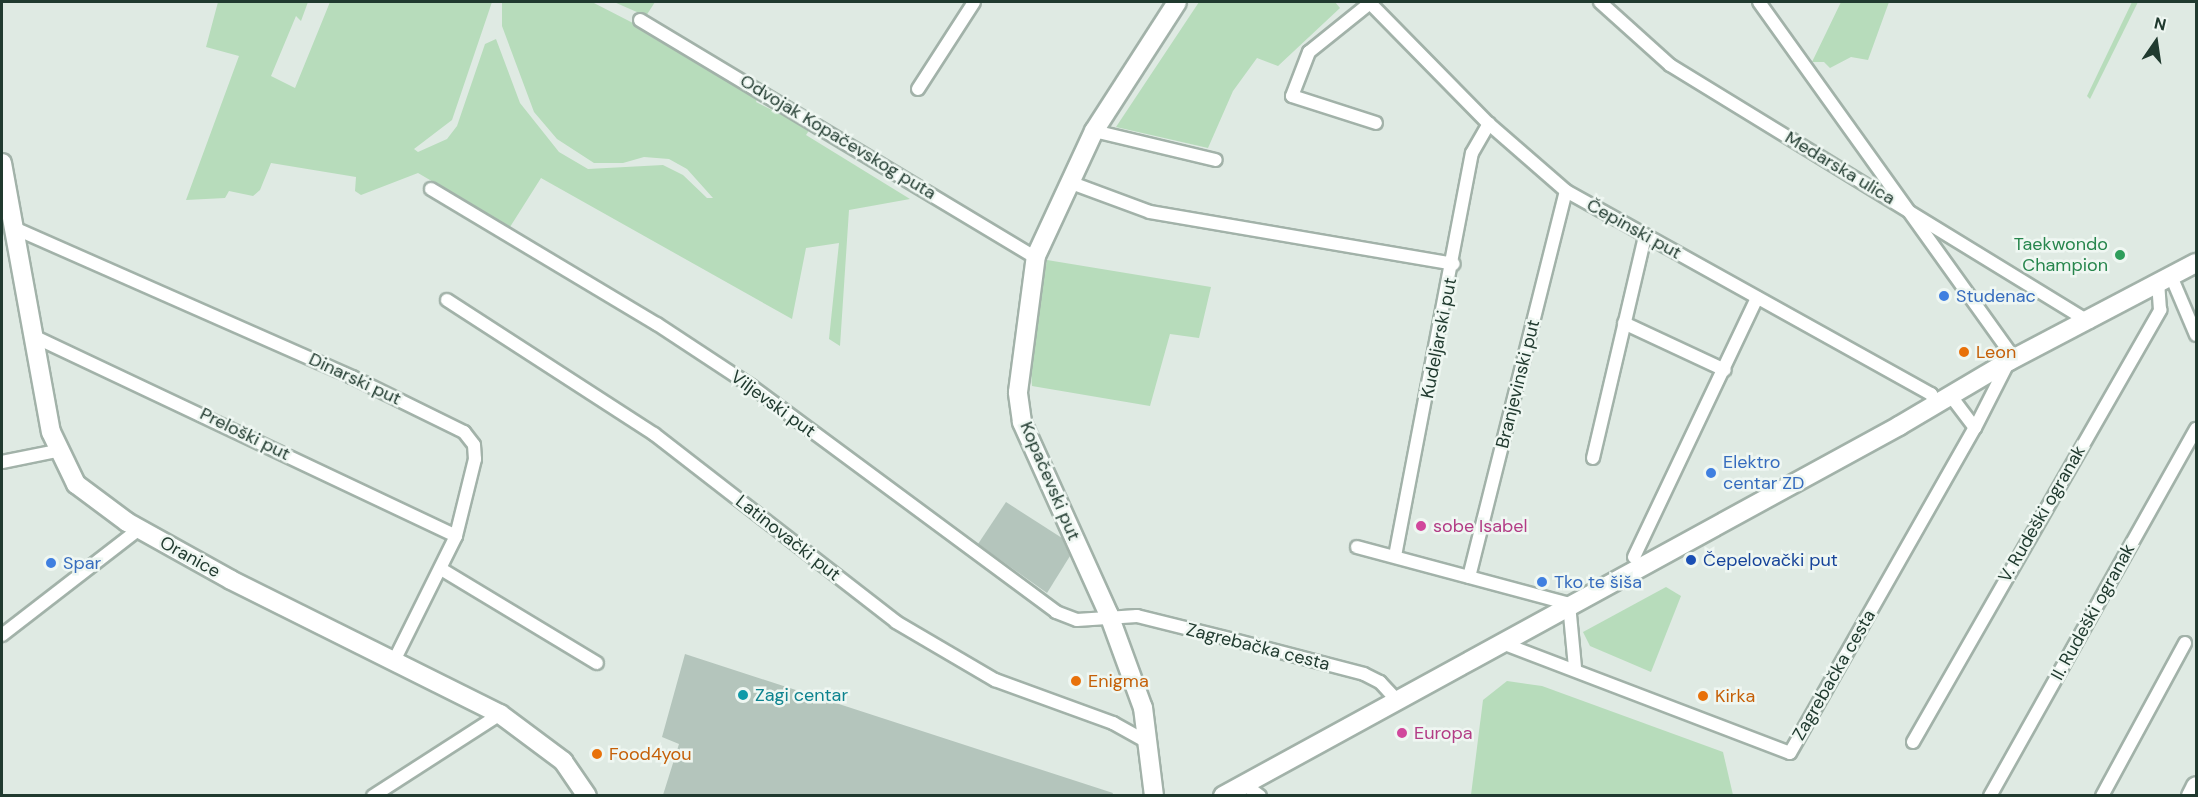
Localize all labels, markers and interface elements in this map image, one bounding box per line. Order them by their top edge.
north arrow [2126,12,2186,72]
text: N [2152,12,2168,36]
street label: Odvojak Kopačevskog puta [736,70,940,204]
street label: Medarska ulica [1781,127,1899,209]
street label: Čepinski put [1583,194,1685,264]
place label: Taekwondo Champion [2014,234,2108,276]
marker: Taekwondo Champion [2113,248,2127,262]
street label: Kudeljarski put [1417,276,1461,400]
place label: Studenac [1956,285,2036,307]
marker: Studenac [1937,289,1951,303]
street label: Branjevinski put [1492,317,1544,451]
place label: Leon [1976,341,2016,363]
marker: Leon [1957,345,1971,359]
street label: Dinarski put [305,348,405,410]
street label: Viljevski put [726,366,820,442]
street label: Preloški put [196,403,294,465]
street label: Kopačevski put [1015,418,1085,544]
street label: V. Rudeški ogranak [1994,442,2090,586]
place label: Elektro centar ZD [1723,452,1804,494]
marker: Elektro centar ZD [1704,466,1718,480]
street label: Latinovački put [731,490,845,586]
place label: sobe Isabel [1433,515,1528,537]
marker: sobe Isabel [1414,519,1428,533]
street label: Oranice [156,532,224,582]
street label: II. Rudeški ogranak [2047,540,2139,684]
place label: Čepelovački put [1703,549,1838,571]
place label: Spar [63,552,101,574]
marker: Čepelovački put [1684,553,1698,567]
marker: Spar [44,556,58,570]
place label: Tko te šiša [1554,571,1642,593]
marker: Tko te šiša [1535,575,1549,589]
street label: Zagrebačka cesta [1788,606,1880,744]
street label: Zagrebačka cesta [1184,619,1332,675]
place label: Enigma [1088,670,1149,692]
marker: Enigma [1069,674,1083,688]
place label: Zagi centar [755,684,848,706]
place label: Kirka [1715,685,1755,707]
marker: Zagi centar [736,688,750,702]
marker: Kirka [1696,689,1710,703]
place label: Europa [1414,722,1473,744]
marker: Europa [1395,726,1409,740]
place label: Food4you [609,743,692,765]
marker: Food4you [590,747,604,761]

